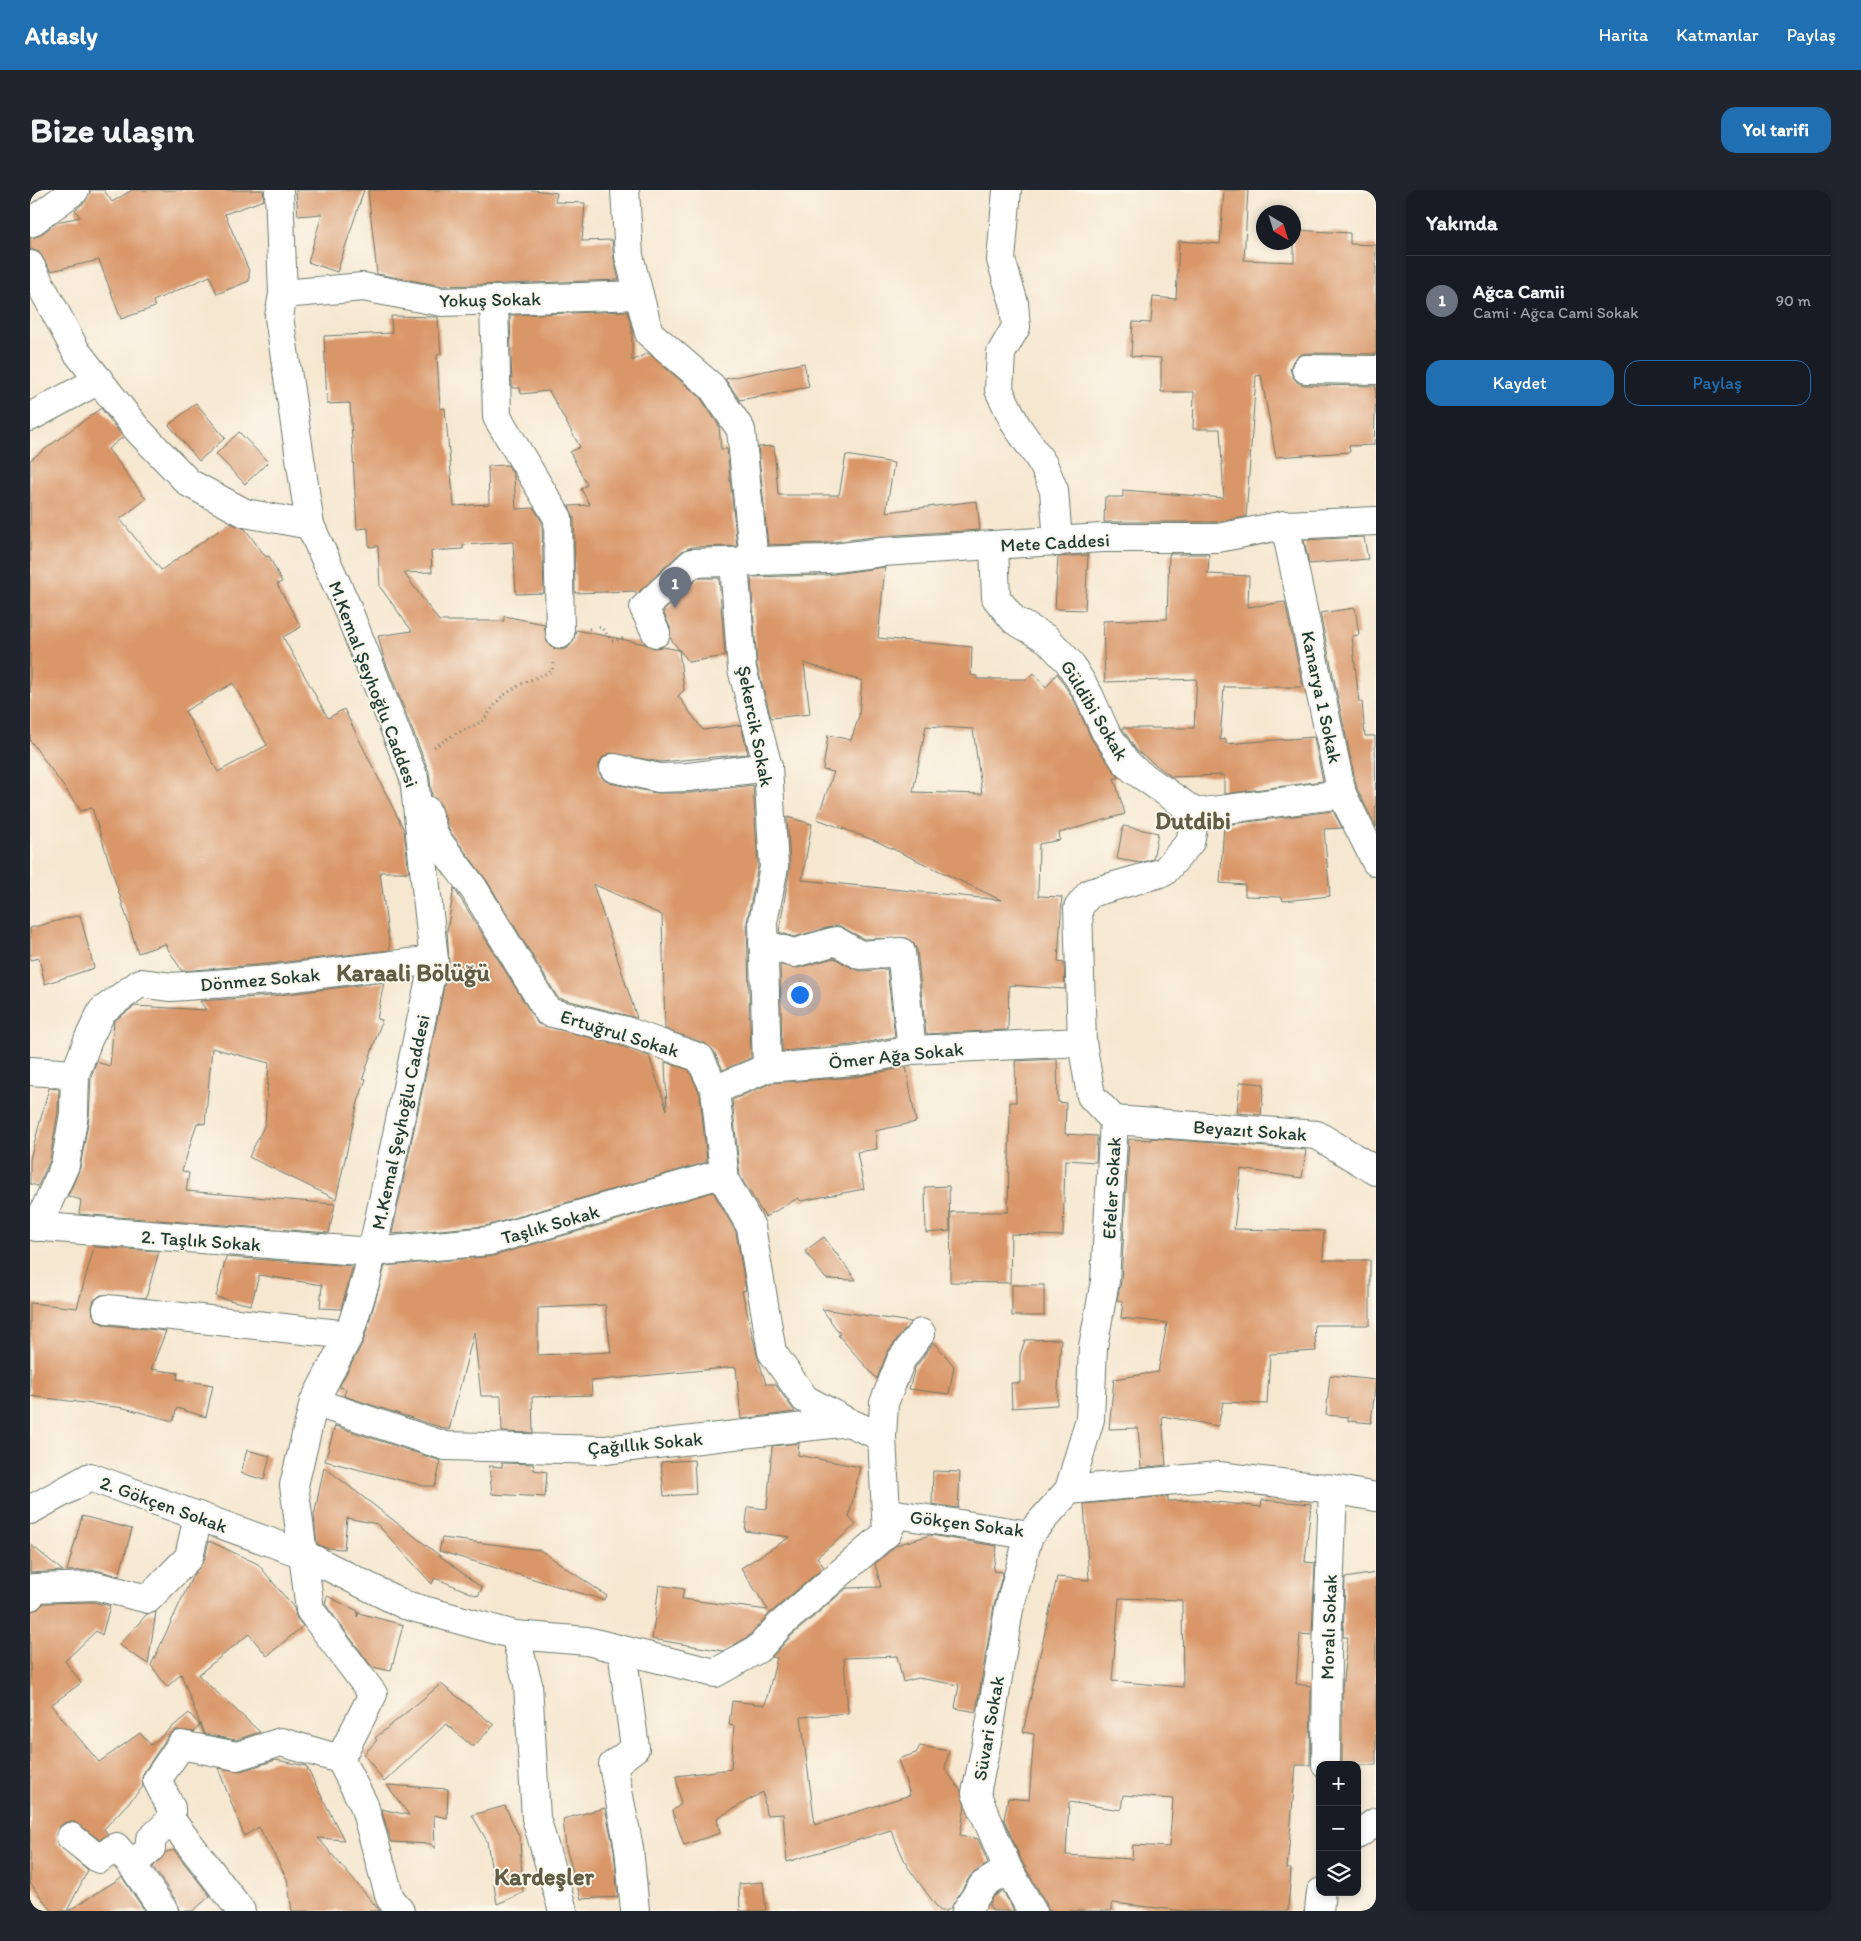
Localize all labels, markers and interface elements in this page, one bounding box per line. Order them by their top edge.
text: Atlasly [25,21,98,50]
text: Harita [1599,24,1648,46]
text: Katmanlar [1676,24,1759,46]
text: Paylaş [1787,24,1836,46]
button: Yol tarifi [1721,107,1831,153]
text: Bize ulaşın [30,109,194,151]
north arrow [1256,205,1301,250]
text: Yakında [1426,210,1498,235]
text: Ağca Camii [1473,280,1565,303]
street label: Yokuş Sokak [439,287,541,312]
text: 1 [1438,291,1446,310]
text: 90 m [1776,291,1811,310]
text: Cami · Ağca Cami Sokak [1473,303,1638,322]
button: Kaydet [1426,360,1614,406]
button: Paylaş [1624,360,1811,406]
street label: Mete Caddesi [1000,528,1110,557]
pin: 1 [659,567,691,608]
street label: M.Kemal Şeyhoğlu Caddesi [323,578,424,791]
street label: Kanarya 1 Sokak [1296,629,1347,766]
street label: Güldibi Sokak [1056,656,1134,765]
street label: Şekercik Sokak [732,664,779,789]
district label: Dutdibi [1155,806,1231,835]
district label: Karaali Bölüğü [336,958,490,988]
street label: Dönmez Sokak [199,963,321,996]
your location [787,982,813,1008]
street label: Ertuğrul Sokak [558,1005,682,1062]
street label: M.Kemal Şeyhoğlu Caddesi [366,1012,435,1232]
street label: Ömer Ağa Sokak [827,1037,965,1074]
street label: Beyazıt Sokak [1192,1115,1308,1146]
street label: Efeler Sokak [1097,1136,1126,1240]
street label: Taşlık Sokak [499,1199,602,1249]
street label: 2. Taşlık Sokak [140,1225,262,1256]
street label: Çağıllık Sokak [586,1427,704,1460]
street label: 2. Gökçen Sokak [97,1471,231,1538]
street label: Gökçen Sokak [909,1505,1026,1542]
street label: Moralı Sokak [1315,1574,1342,1680]
street label: Süvari Sokak [968,1674,1009,1782]
map controls [1316,1761,1361,1896]
button: + [1316,1761,1361,1806]
button: − [1316,1806,1361,1851]
button: layers [1316,1851,1361,1896]
district label: Kardeşler [494,1862,595,1892]

